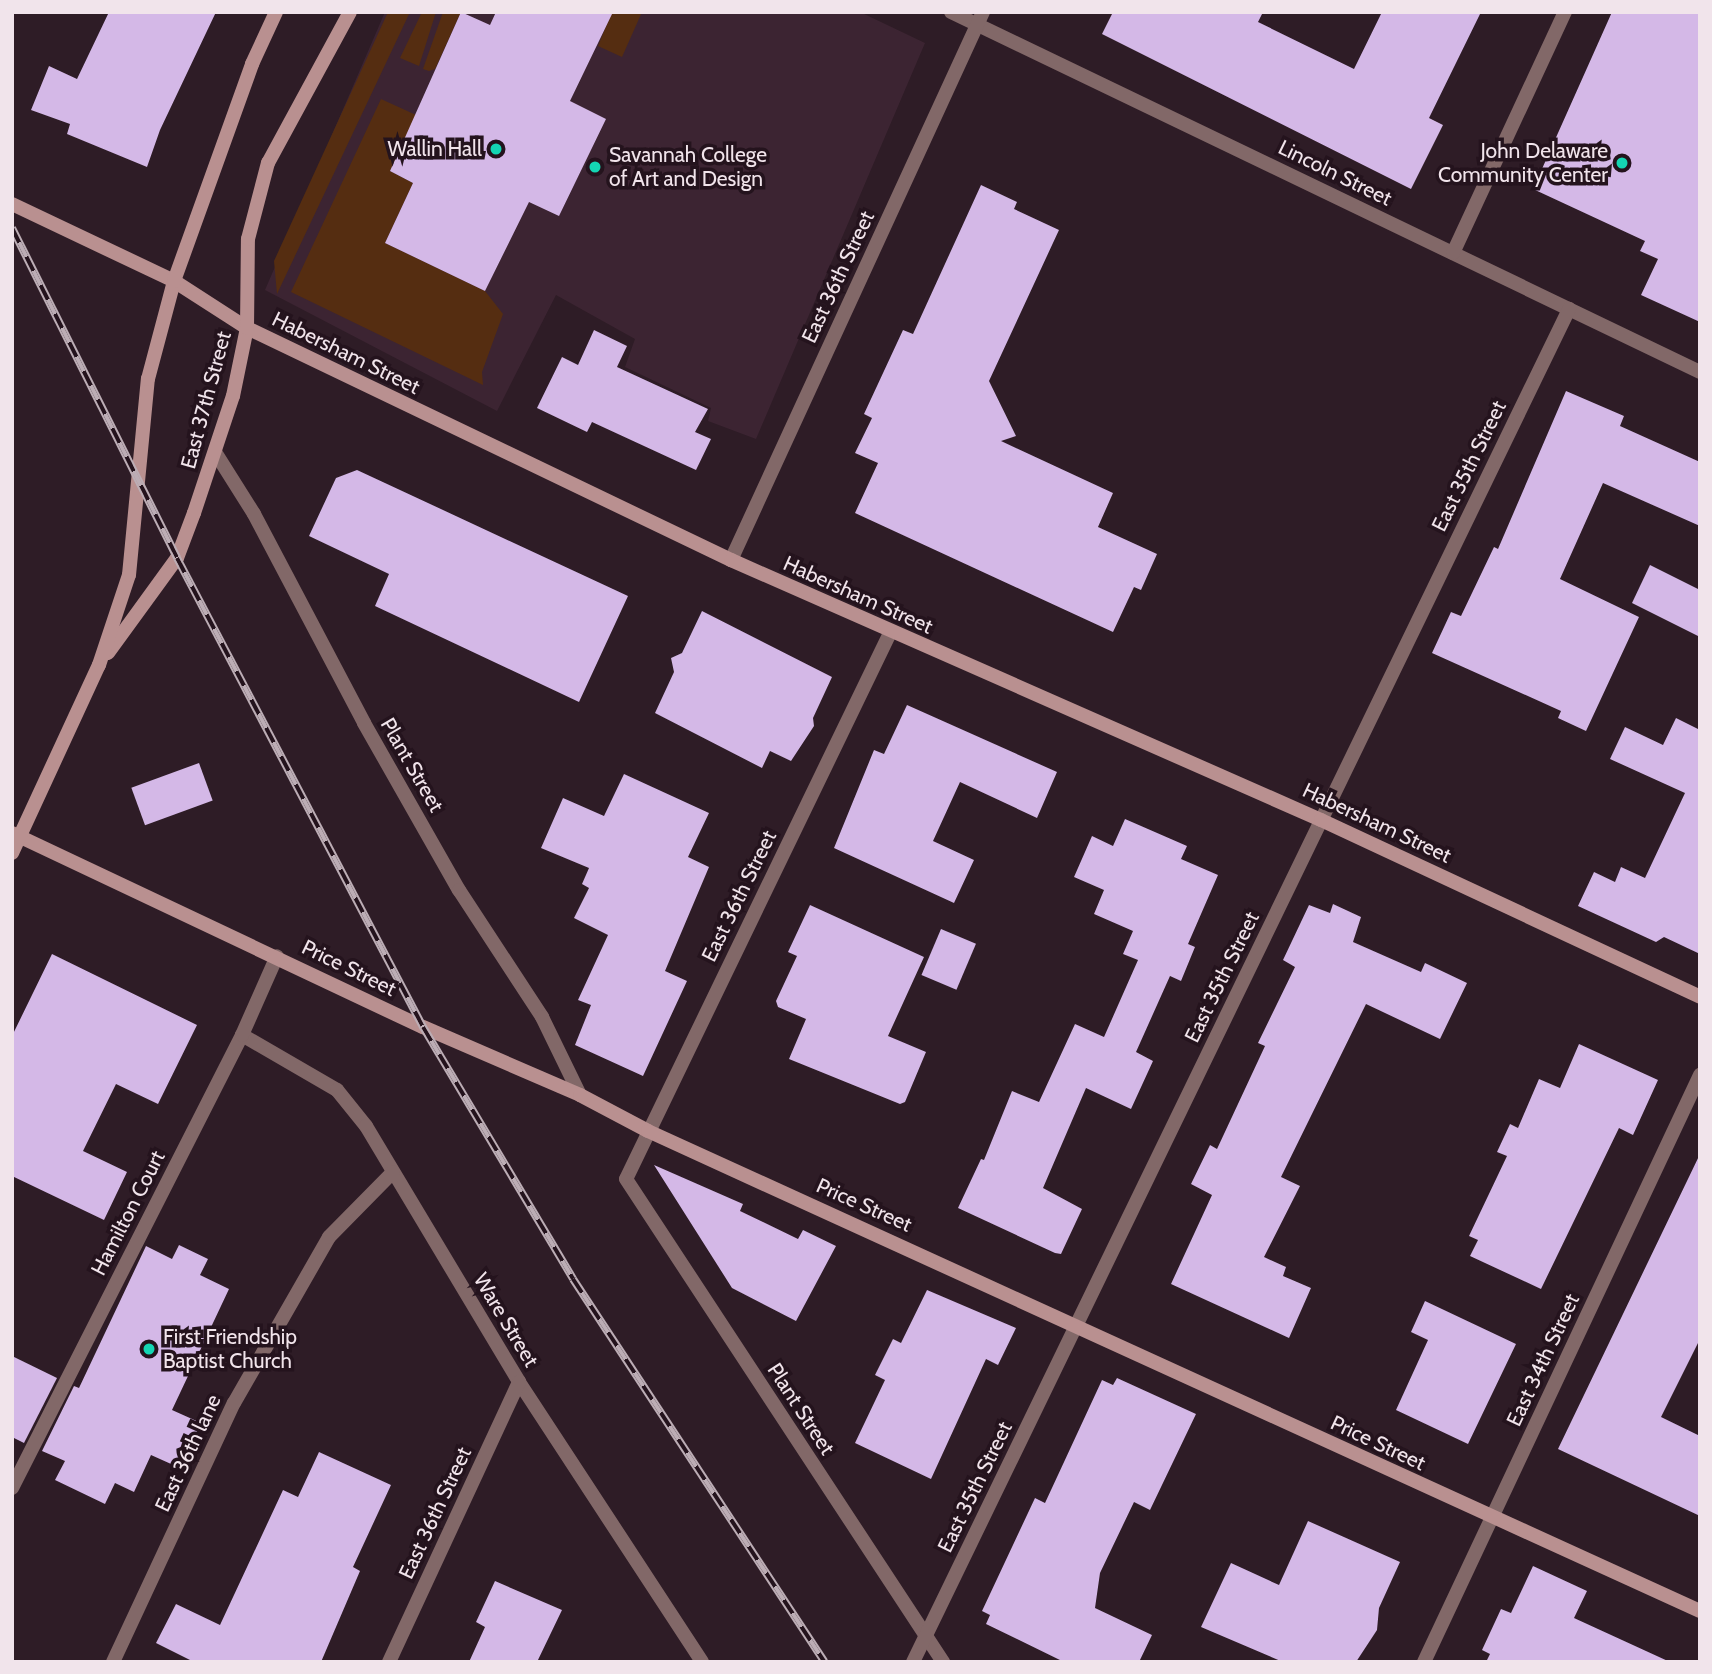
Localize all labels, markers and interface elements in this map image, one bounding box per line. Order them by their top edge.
street label: Lincoln Street [1274,135,1396,211]
place label: Wallin Hall [387,136,482,162]
place label: John Delaware Community Center [1438,138,1608,188]
marker: Wallin Hall [488,141,504,157]
place label: Savannah College of Art and Design [609,142,767,192]
marker: John Delaware Community Center [1614,155,1630,171]
marker: Savannah College of Art and Design [587,159,603,175]
street label: East 36th Street [796,207,880,347]
street label: Habersham Street [268,306,424,400]
street label: East 37th Street [176,329,236,471]
street label: East 35th Street [1427,397,1511,535]
street label: Habersham Street [779,551,937,639]
street label: Plant Street [375,714,449,816]
street label: Habersham Street [1299,778,1455,868]
street label: East 36th Street [696,826,782,966]
street label: East 35th Street [1180,908,1264,1046]
street label: Price Street [298,934,400,1002]
street label: Hamilton Court [86,1147,170,1279]
street label: Price Street [812,1173,916,1237]
street label: Ware Street [468,1269,544,1371]
street label: East 34th Street [1501,1290,1585,1430]
place label: First Friendship Baptist Church [163,1324,297,1374]
marker: First Friendship Baptist Church [141,1341,157,1357]
street label: Plant Street [762,1358,840,1460]
street label: East 36th lane [150,1390,226,1516]
street label: Price Street [1327,1410,1429,1476]
street label: East 35th Street [933,1418,1017,1556]
street label: East 36th Street [393,1443,477,1583]

